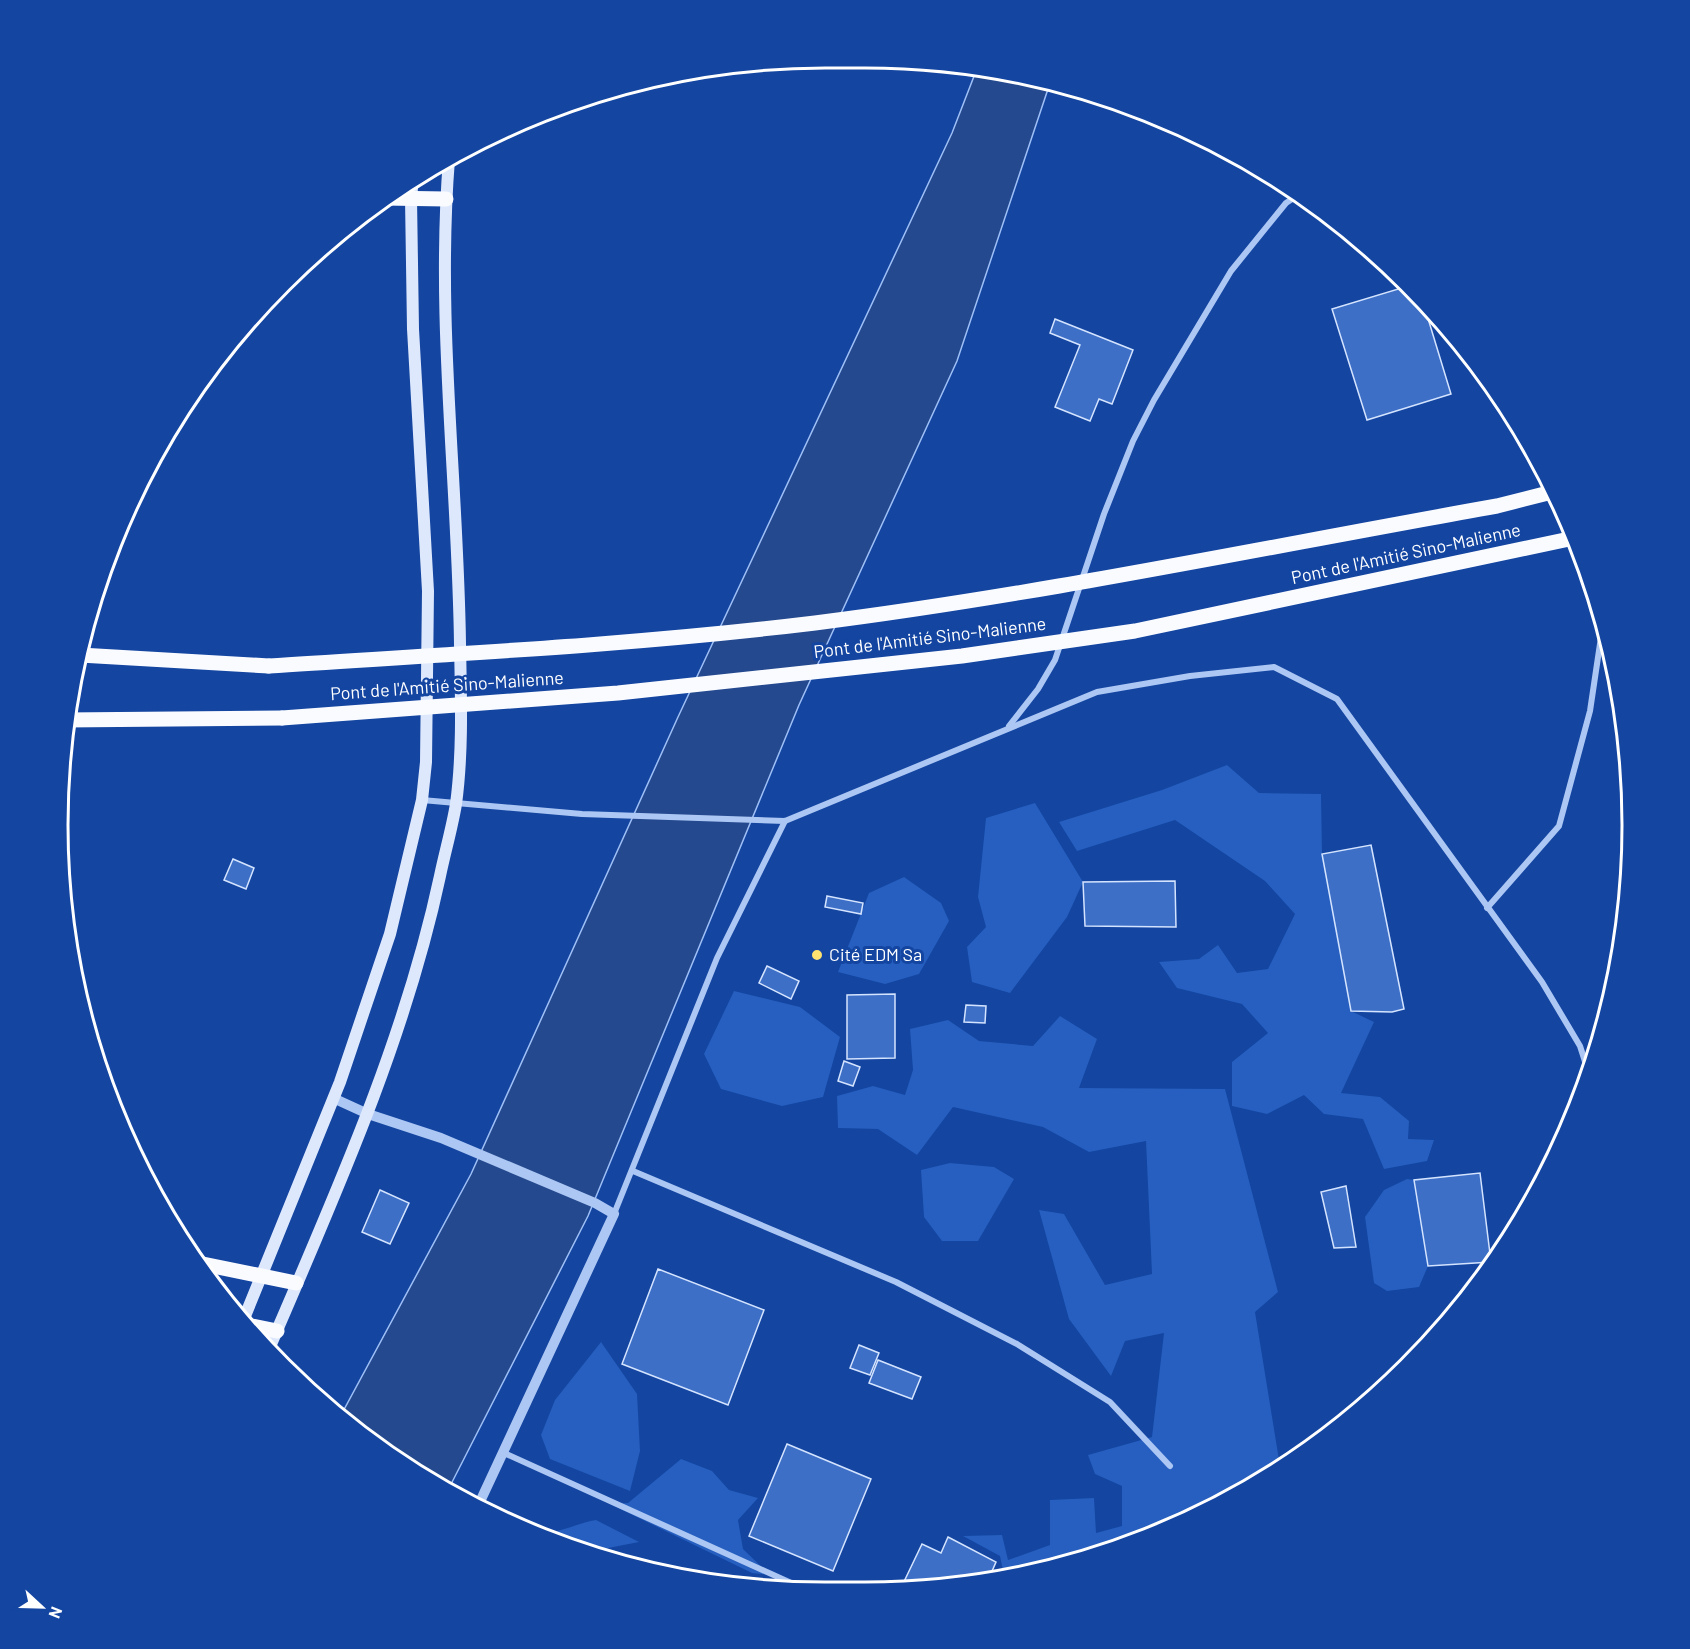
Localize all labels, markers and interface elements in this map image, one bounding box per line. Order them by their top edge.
street label: Pont de l'Amitié Sino-Malienne [1289,518,1523,588]
street label: Pont de l'Amitié Sino-Malienne [812,612,1047,662]
street label: Pont de l'Amitié Sino-Malienne [329,666,564,704]
place label: Cité EDM Sa [829,943,922,965]
marker: Cité EDM Sa [810,948,824,962]
north arrow [12,1577,72,1637]
text: N [46,1604,67,1621]

